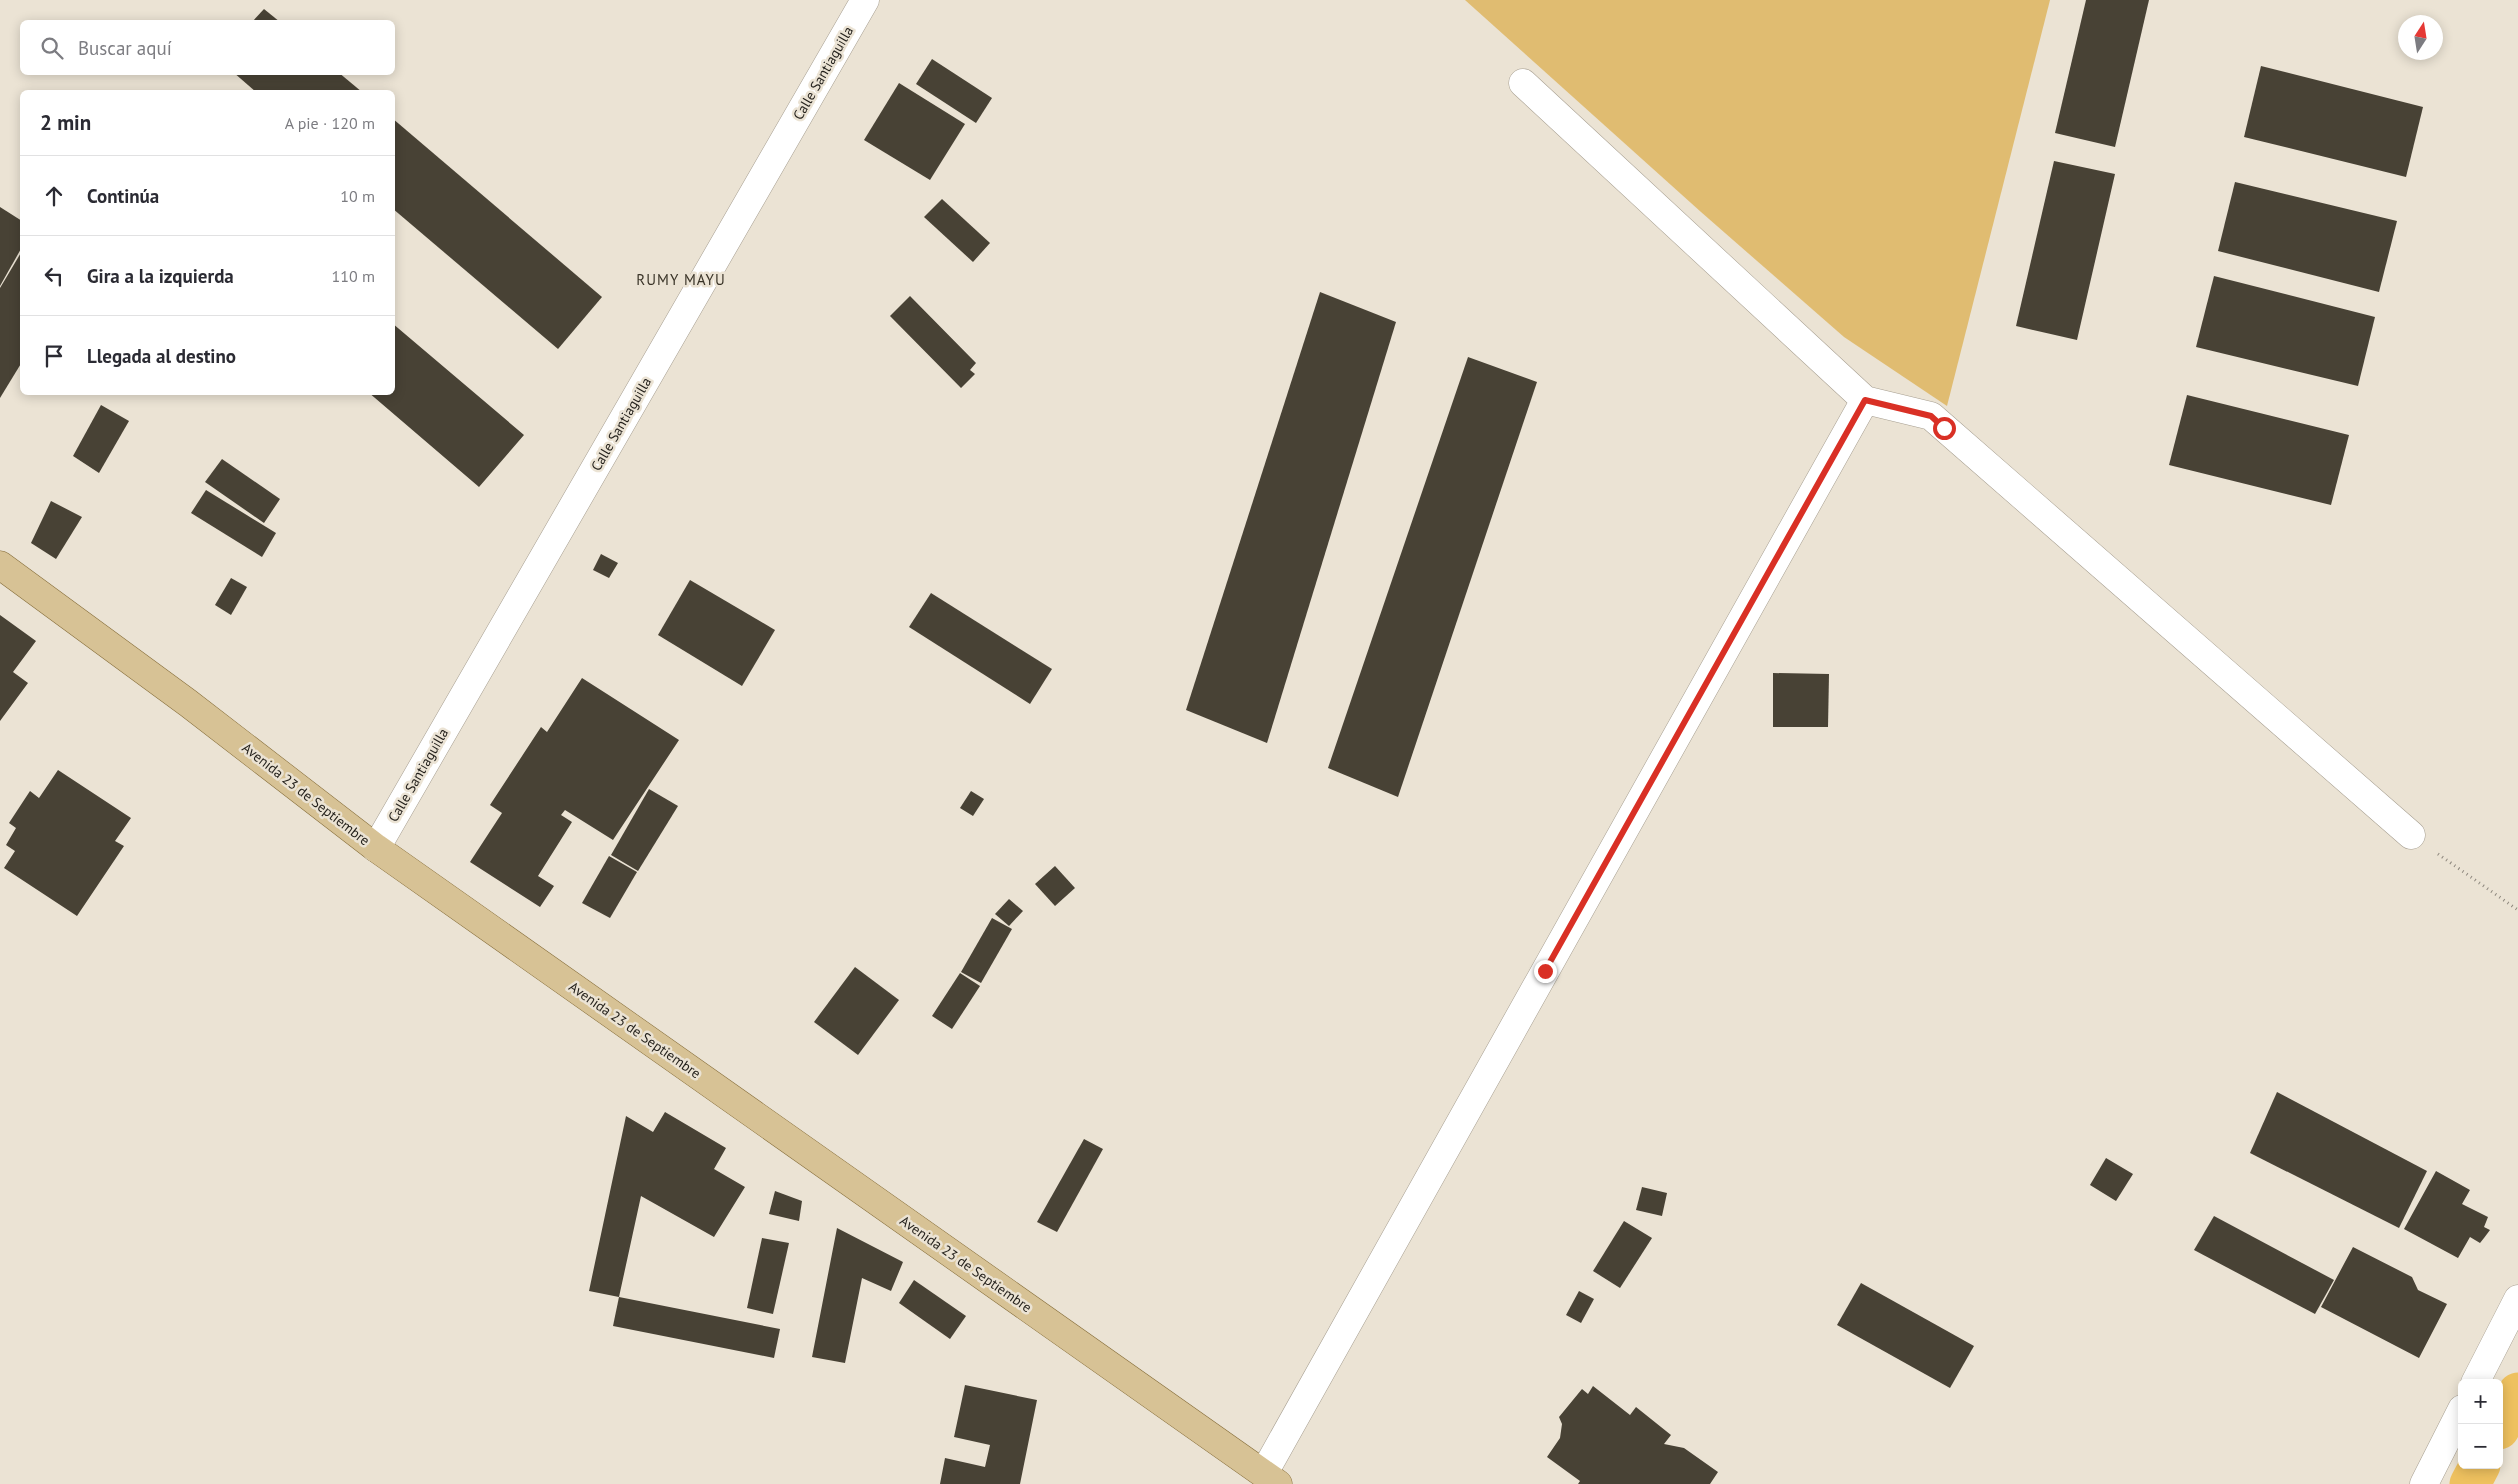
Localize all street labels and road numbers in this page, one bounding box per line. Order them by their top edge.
street label: Calle Santiaguilla [789,23,857,123]
street label: Calle Santiaguilla [587,374,655,474]
street label: Calle Santiaguilla [384,725,452,825]
street label: Avenida 23 de Septiembre [239,739,373,849]
street label: Avenida 23 de Septiembre [566,978,704,1082]
street label: Avenida 23 de Septiembre [897,1212,1035,1316]

